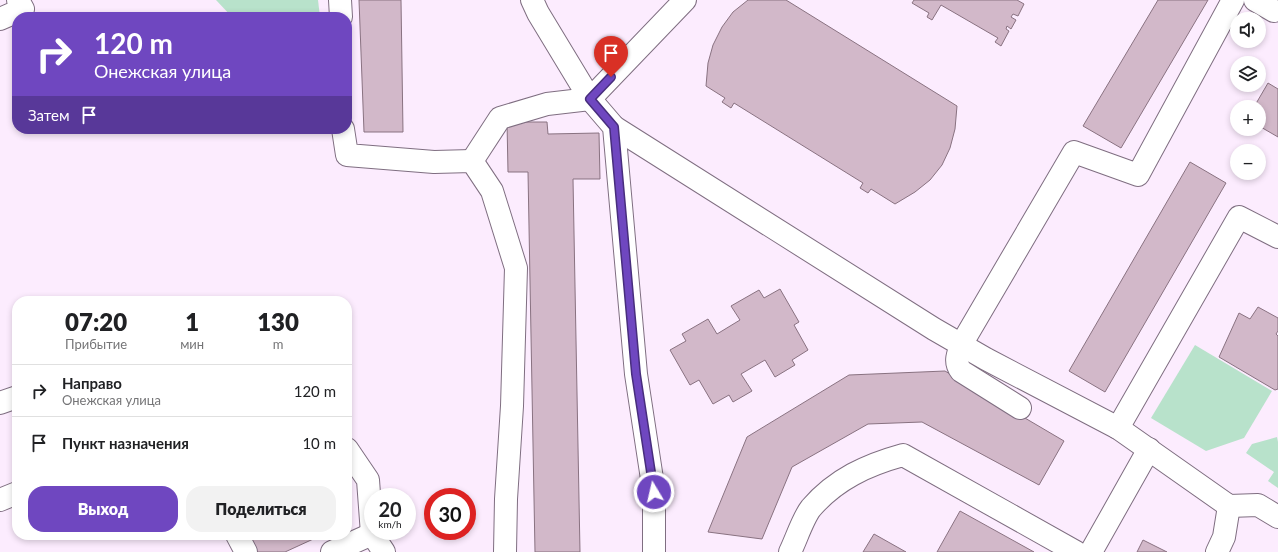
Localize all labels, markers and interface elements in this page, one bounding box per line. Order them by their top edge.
map controls [1230,12,1266,180]
button: sound [1230,12,1266,48]
text: 120 m [94,26,173,60]
icon: right [28,28,80,80]
pin [594,36,628,77]
icon: arrive [600,42,622,64]
button: layers [1230,56,1266,92]
text: Онежская улица [94,60,231,82]
button: + [1230,100,1266,136]
icon: arrive [78,104,100,126]
text: Затем [28,106,70,124]
button: − [1230,144,1266,180]
text: 07:20 [65,307,127,336]
text: 1 [185,307,199,336]
text: 130 [257,307,299,336]
text: Прибытие [65,336,127,352]
text: мин [180,336,204,352]
text: m [273,336,283,352]
text: Направо [62,374,122,392]
icon: right [28,380,50,402]
text: 120 m [294,382,336,400]
text: Онежская улица [62,392,161,408]
icon: arrive [28,432,50,454]
text: Пункт назначения [62,434,189,452]
text: 10 m [302,434,336,452]
position arrow [633,471,675,513]
button: Выход [28,486,178,532]
button: Поделиться [186,486,336,532]
speed limit sign: 30 [424,488,476,540]
text: 20 [378,497,402,521]
text: km/h [378,518,402,530]

